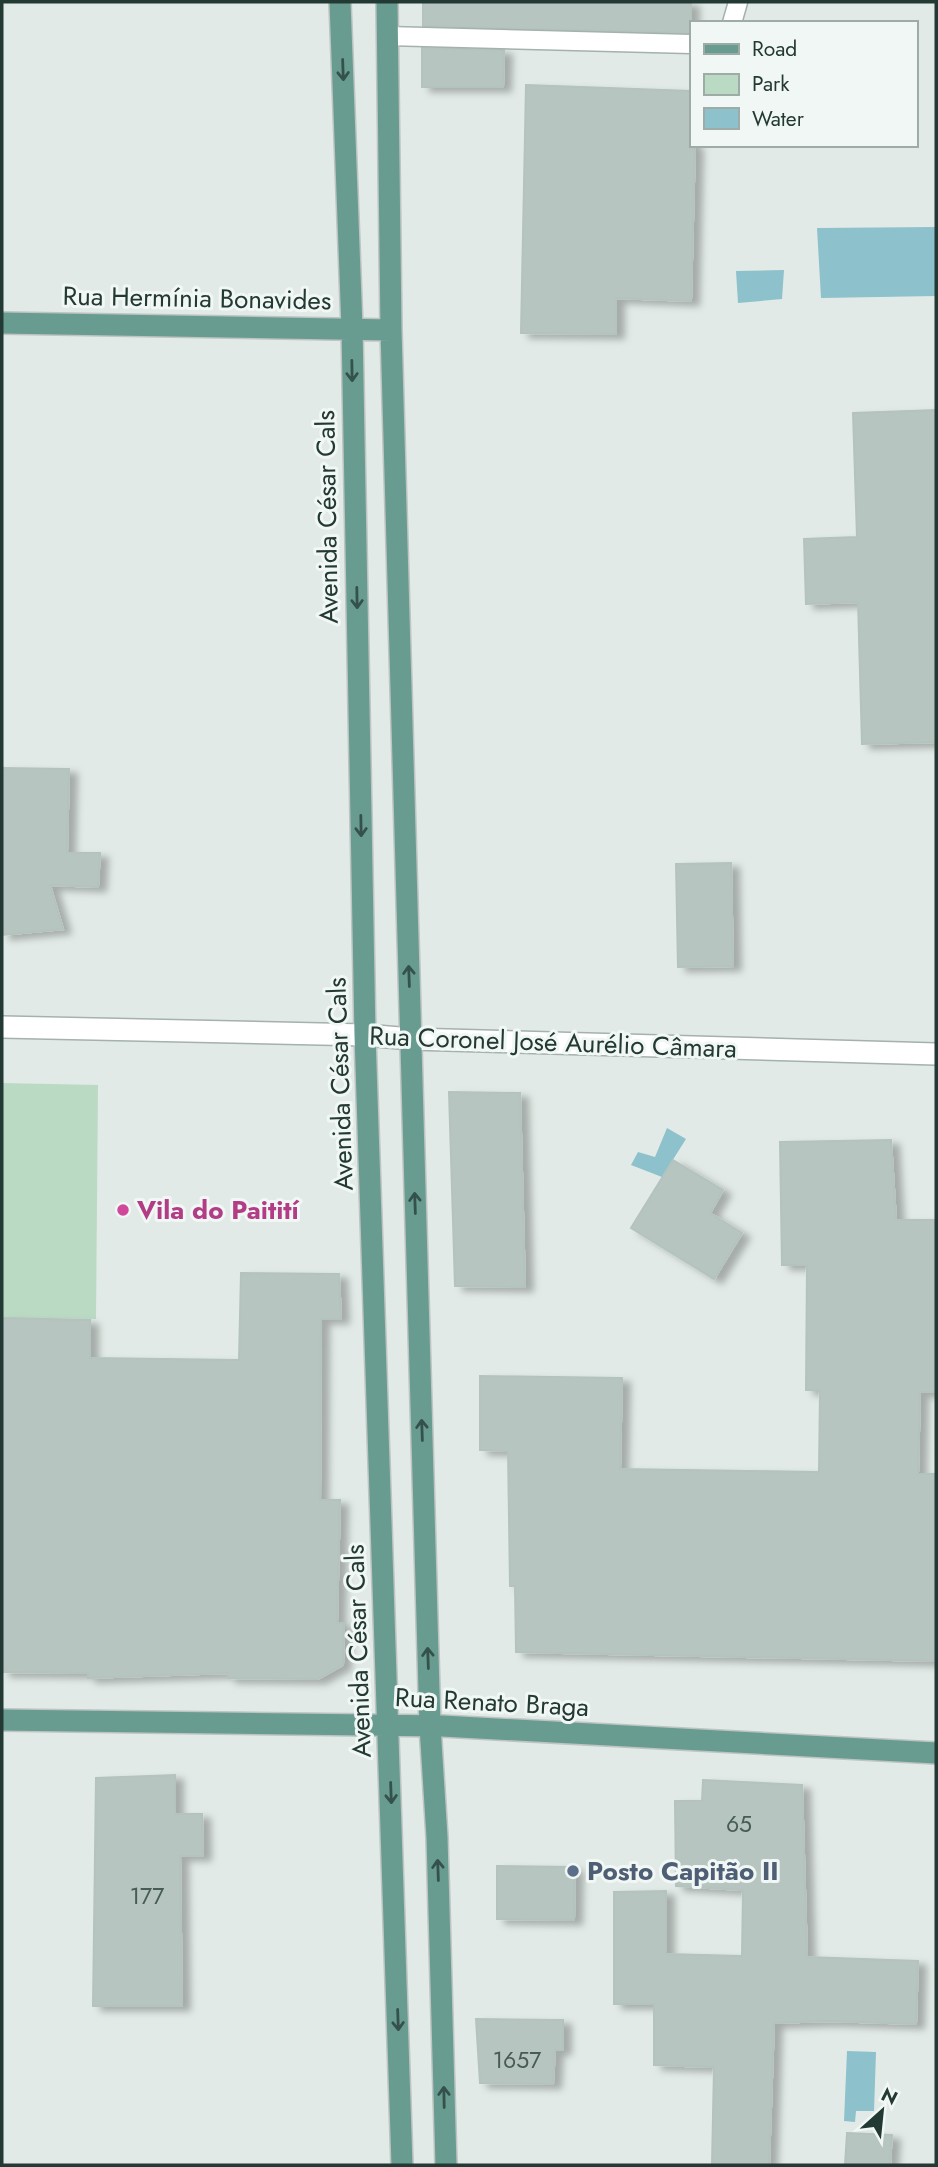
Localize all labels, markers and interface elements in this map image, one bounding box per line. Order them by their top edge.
legend [690,21,917,147]
text: Road [752,34,797,64]
one-way arrow [336,58,349,81]
text: Park [752,69,790,99]
text: Water [752,104,805,134]
street label: Rua Hermínia Bonavides [62,277,332,319]
one-way arrow [346,359,359,382]
street label: Avenida César Cals [306,410,348,624]
one-way arrow [350,587,364,610]
one-way arrow [355,814,368,837]
one-way arrow [402,964,416,987]
street label: Avenida César Cals [317,977,363,1191]
street label: Rua Coronel José Aurélio Câmara [369,1017,737,1067]
place label: Vila do Paitití [136,1191,301,1229]
one-way arrow [409,1192,422,1215]
marker: Vila do Paitití [115,1202,131,1218]
one-way arrow [415,1419,428,1442]
street label: Avenida César Cals [335,1544,381,1758]
one-way arrow [421,1647,435,1670]
street label: Rua Renato Braga [394,1678,590,1726]
one-way arrow [385,1781,398,1804]
house number: 65 [726,1807,752,1841]
place label: Posto Capitão II [587,1852,779,1890]
one-way arrow [431,1858,444,1881]
marker: Posto Capitão II [565,1863,581,1879]
house number: 177 [130,1879,164,1913]
one-way arrow [391,2009,405,2032]
house number: 1657 [493,2043,541,2077]
north arrow [847,2076,917,2146]
text: N [877,2081,902,2112]
one-way arrow [437,2086,451,2109]

